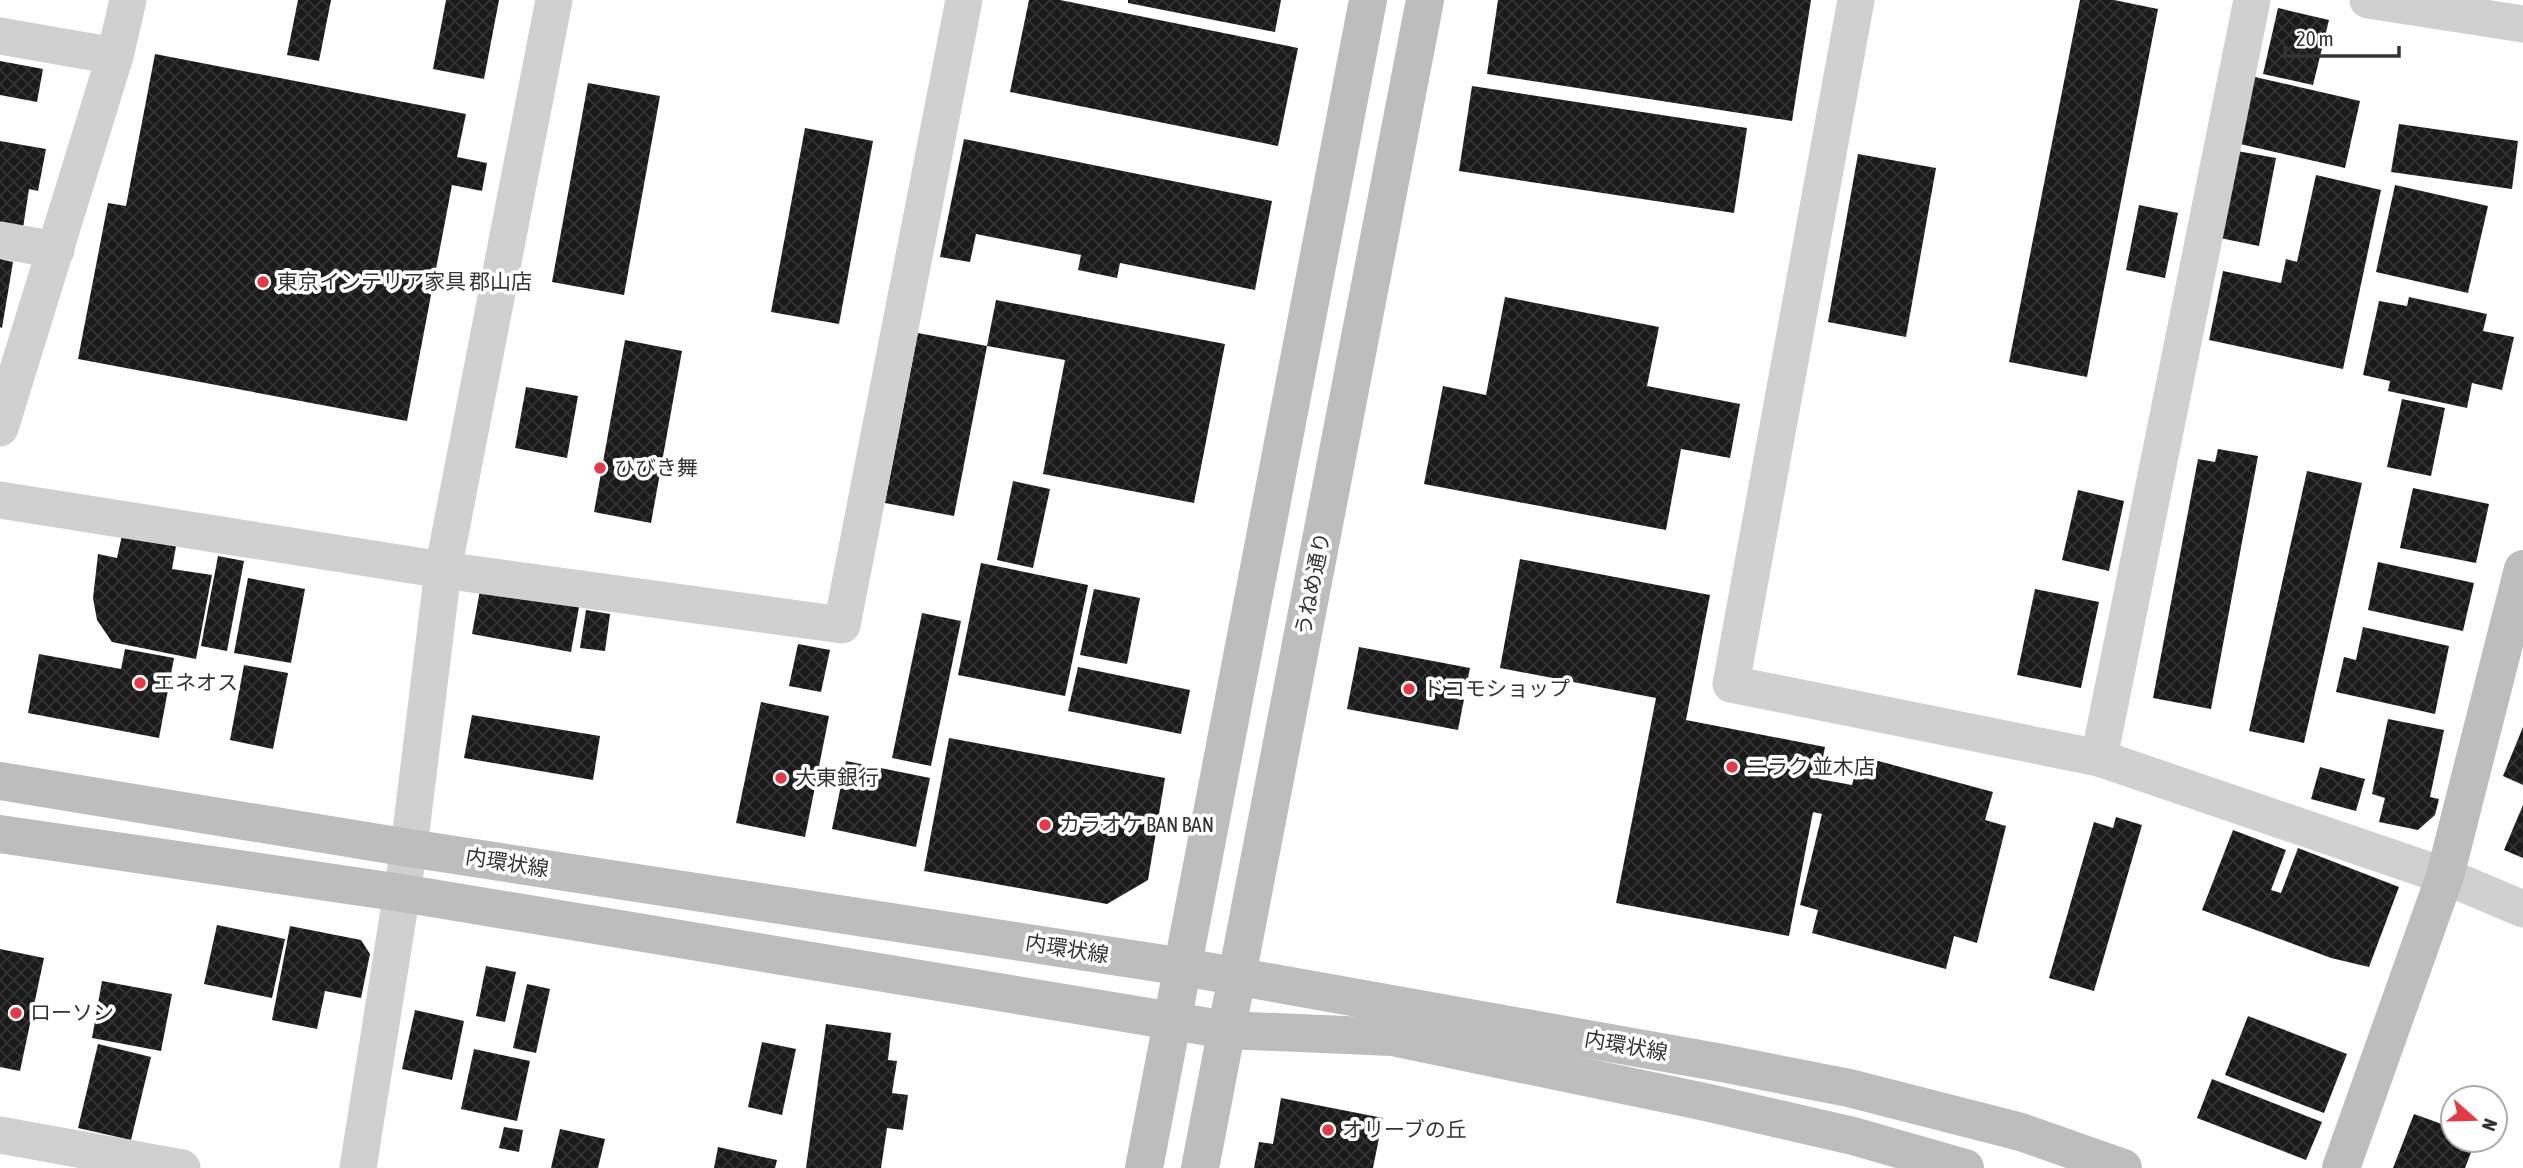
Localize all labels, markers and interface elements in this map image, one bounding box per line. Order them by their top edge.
scale bar [2285,14,2399,58]
text: 20 m [2296,26,2334,50]
place label: 東京インテリア家具 郡山店 [277,269,532,293]
marker: 東京インテリア家具 郡山店 [255,274,271,290]
place label: ひびき舞 [614,455,698,479]
marker: ひびき舞 [592,460,608,476]
street label: うねめ通り [1290,530,1334,638]
place label: エネオス [154,670,238,694]
marker: エネオス [132,675,148,691]
place label: ドコモショップ [1423,676,1570,700]
marker: ドコモショップ [1401,681,1417,697]
place label: ニラク 並木店 [1746,754,1875,778]
marker: ニラク 並木店 [1724,759,1740,775]
place label: 大東銀行 [795,765,879,789]
marker: 大東銀行 [773,770,789,786]
place label: カラオケ BAN BAN [1059,812,1214,836]
marker: カラオケ BAN BAN [1037,817,1053,833]
street label: 内環状線 [464,844,551,880]
street label: 内環状線 [1024,930,1111,966]
place label: ローソン [30,1000,114,1024]
marker: ローソン [8,1005,24,1021]
street label: 内環状線 [1583,1026,1670,1064]
north arrow [2439,1084,2509,1154]
text: N [2478,1116,2502,1134]
place label: オリーブの丘 [1342,1117,1467,1141]
marker: オリーブの丘 [1320,1122,1336,1138]

